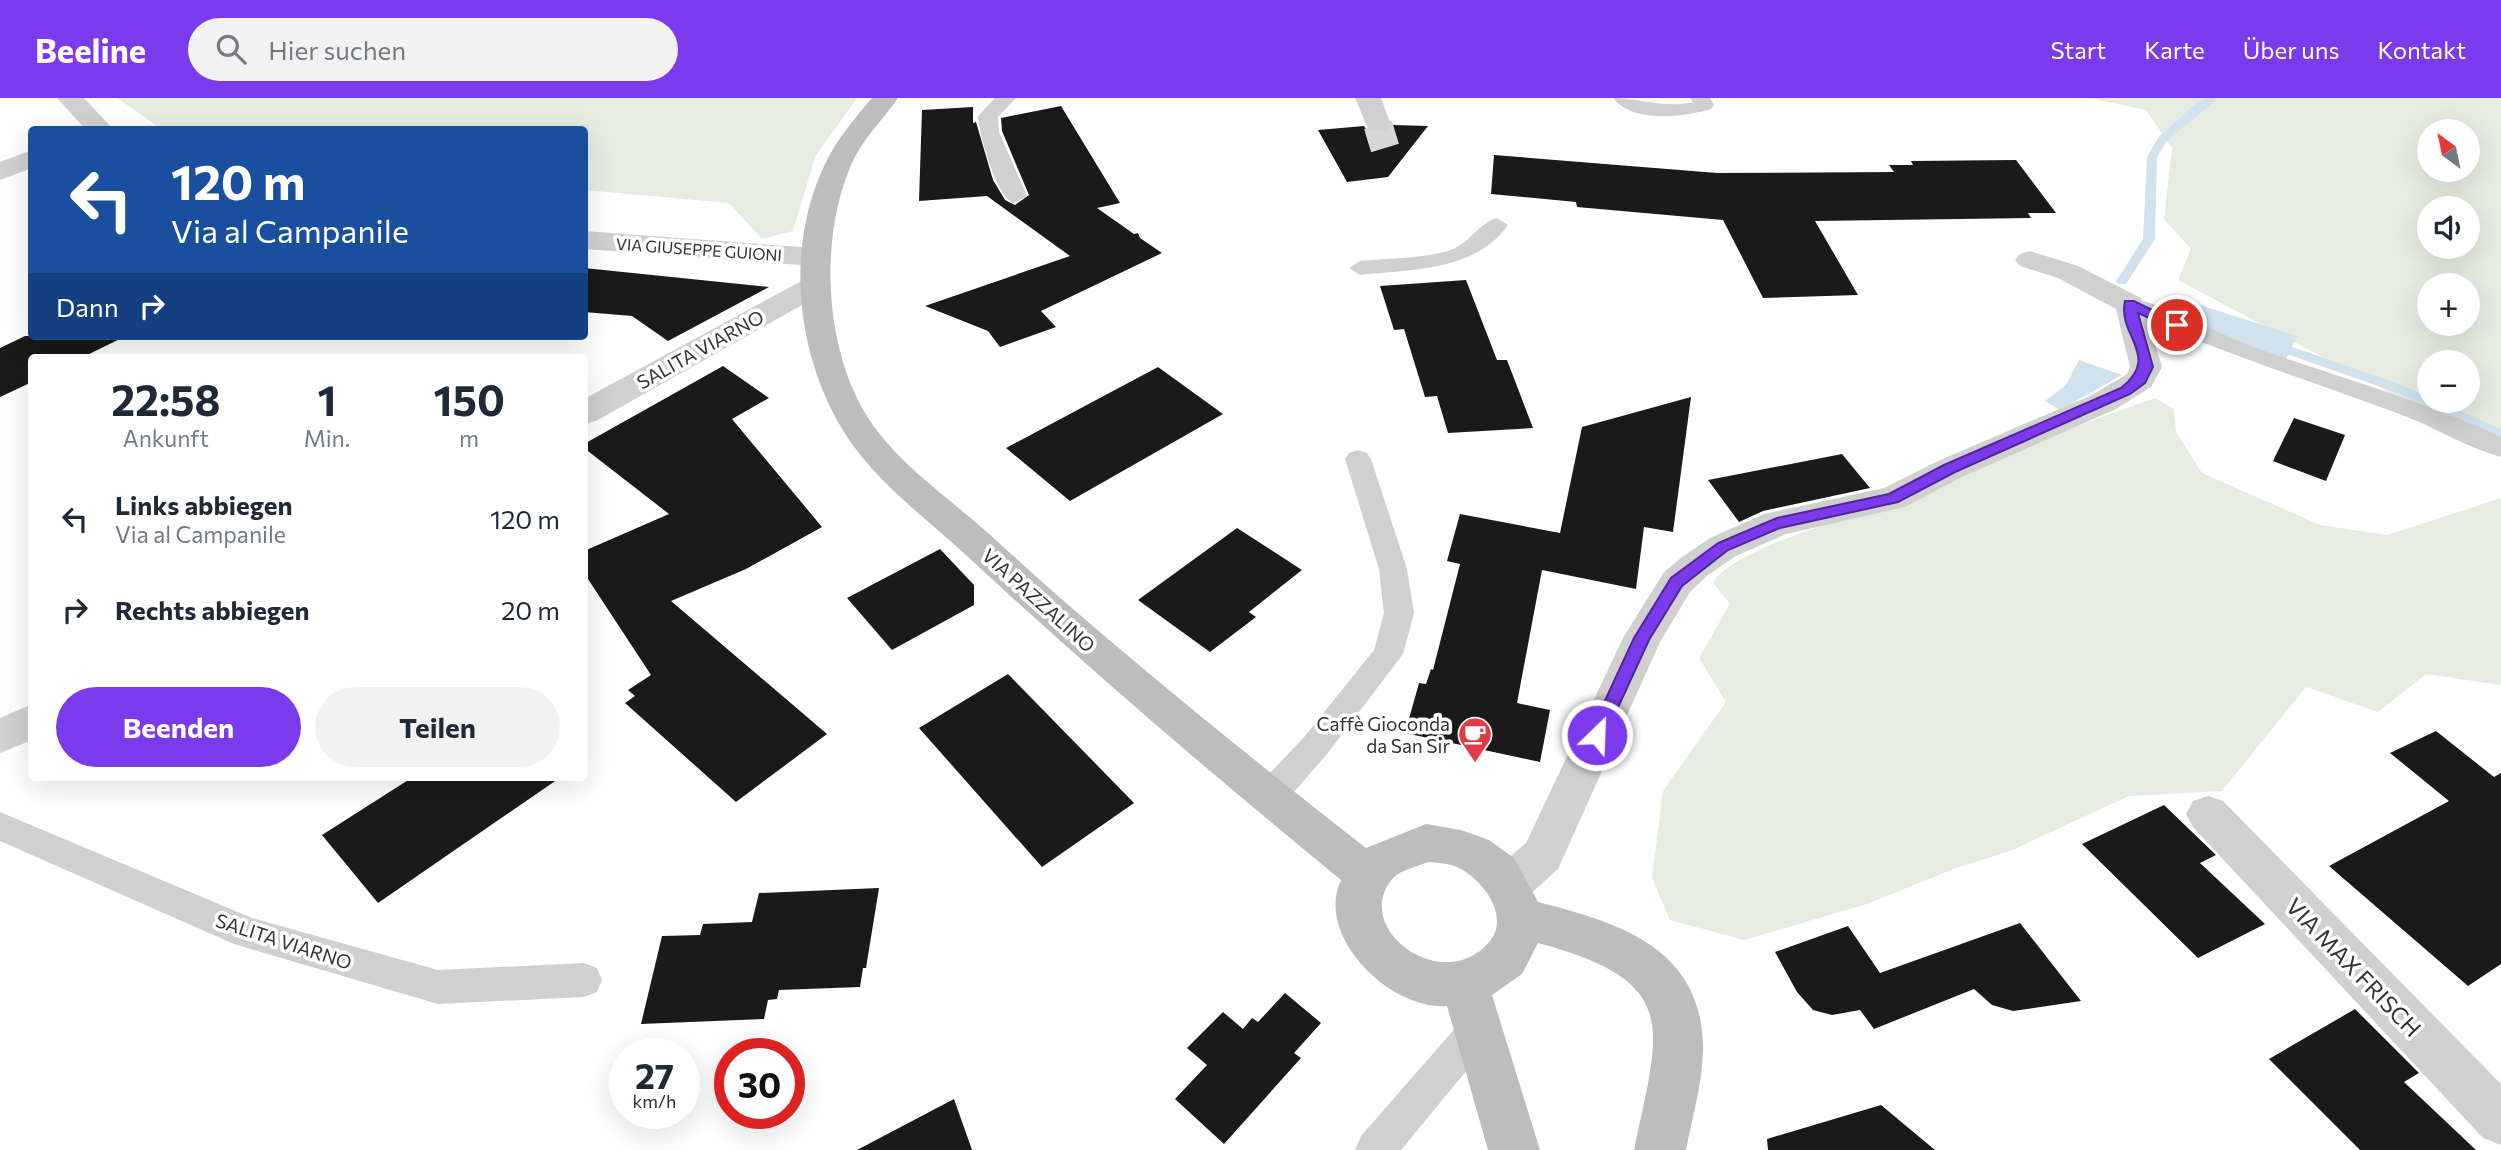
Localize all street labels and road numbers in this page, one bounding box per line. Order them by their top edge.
street label: VIA GIUSEPPE GUIONI [615,234,783,264]
street label: SALITA VIARNO [632,305,768,393]
street label: VIA PAZZALINO [978,543,1100,657]
street label: VIA MAX FRISCH [2281,892,2427,1042]
street label: SALITA VIARNO [213,908,355,974]

